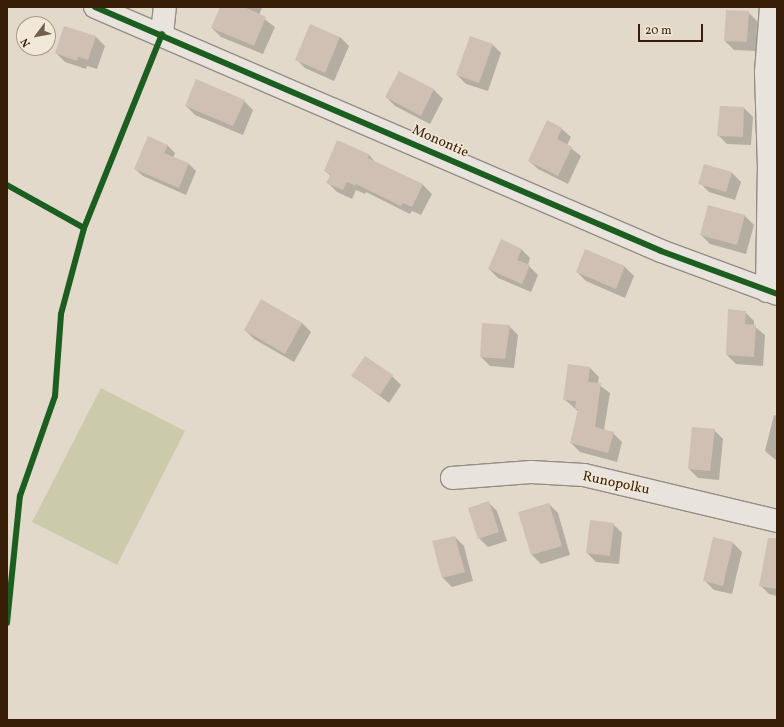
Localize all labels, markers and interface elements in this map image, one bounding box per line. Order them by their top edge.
north arrow [16,16,56,56]
scale bar [640,16,705,42]
text: 20 m [645,23,672,39]
text: N [18,35,35,49]
street label: Monontie [409,122,471,162]
street label: Runopolku [581,469,651,499]

